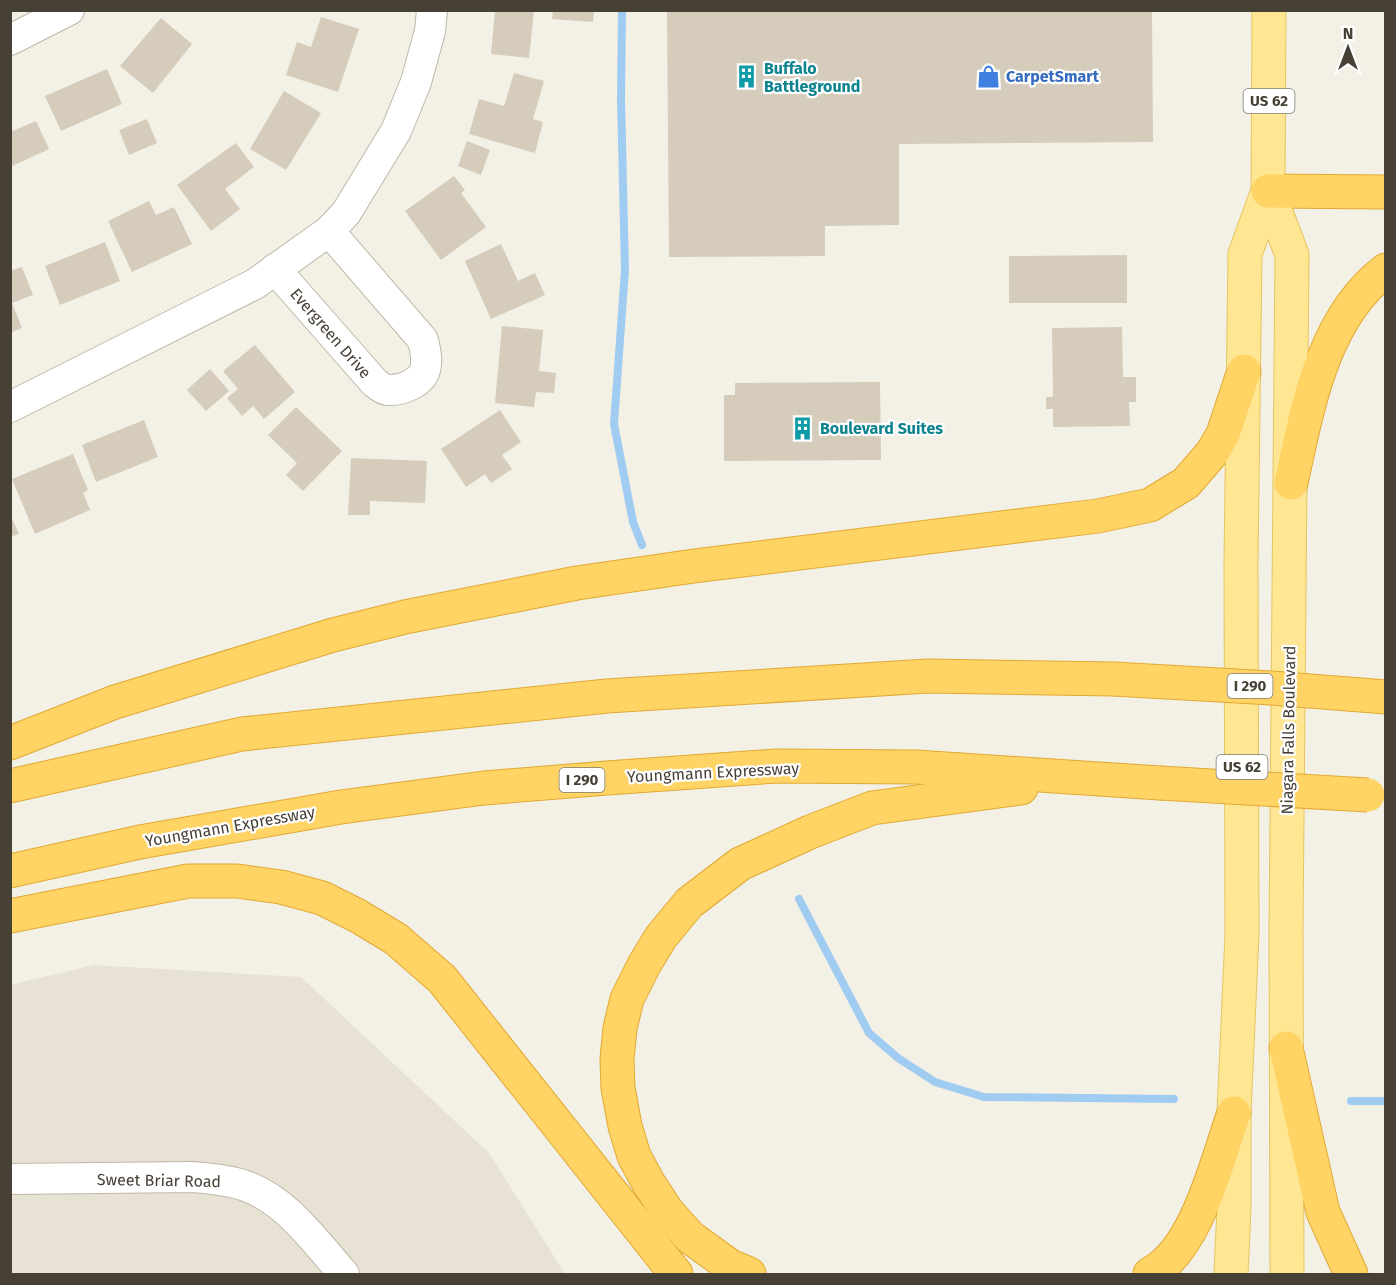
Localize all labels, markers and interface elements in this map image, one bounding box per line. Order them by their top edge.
north arrow [1318,18,1378,78]
text: N [1343,24,1353,43]
place label: Buffalo Battleground [764,59,860,96]
shop icon: CarpetSmart [975,63,1001,89]
building icon: Buffalo Battleground [733,64,759,90]
place label: CarpetSmart [1006,67,1100,86]
road number: US 62 [1244,89,1294,113]
street label: Evergreen Drive [286,284,375,382]
building icon: Boulevard Suites [789,415,815,441]
place label: Boulevard Suites [820,419,943,438]
street label: Niagara Falls Boulevard [1278,645,1299,815]
road number: I 290 [1228,674,1272,698]
road number: US 62 [1216,755,1268,779]
street label: Youngmann Expressway [627,759,800,786]
road number: I 290 [560,768,604,792]
street label: Youngmann Expressway [144,802,317,851]
street label: Sweet Briar Road [97,1170,221,1191]

